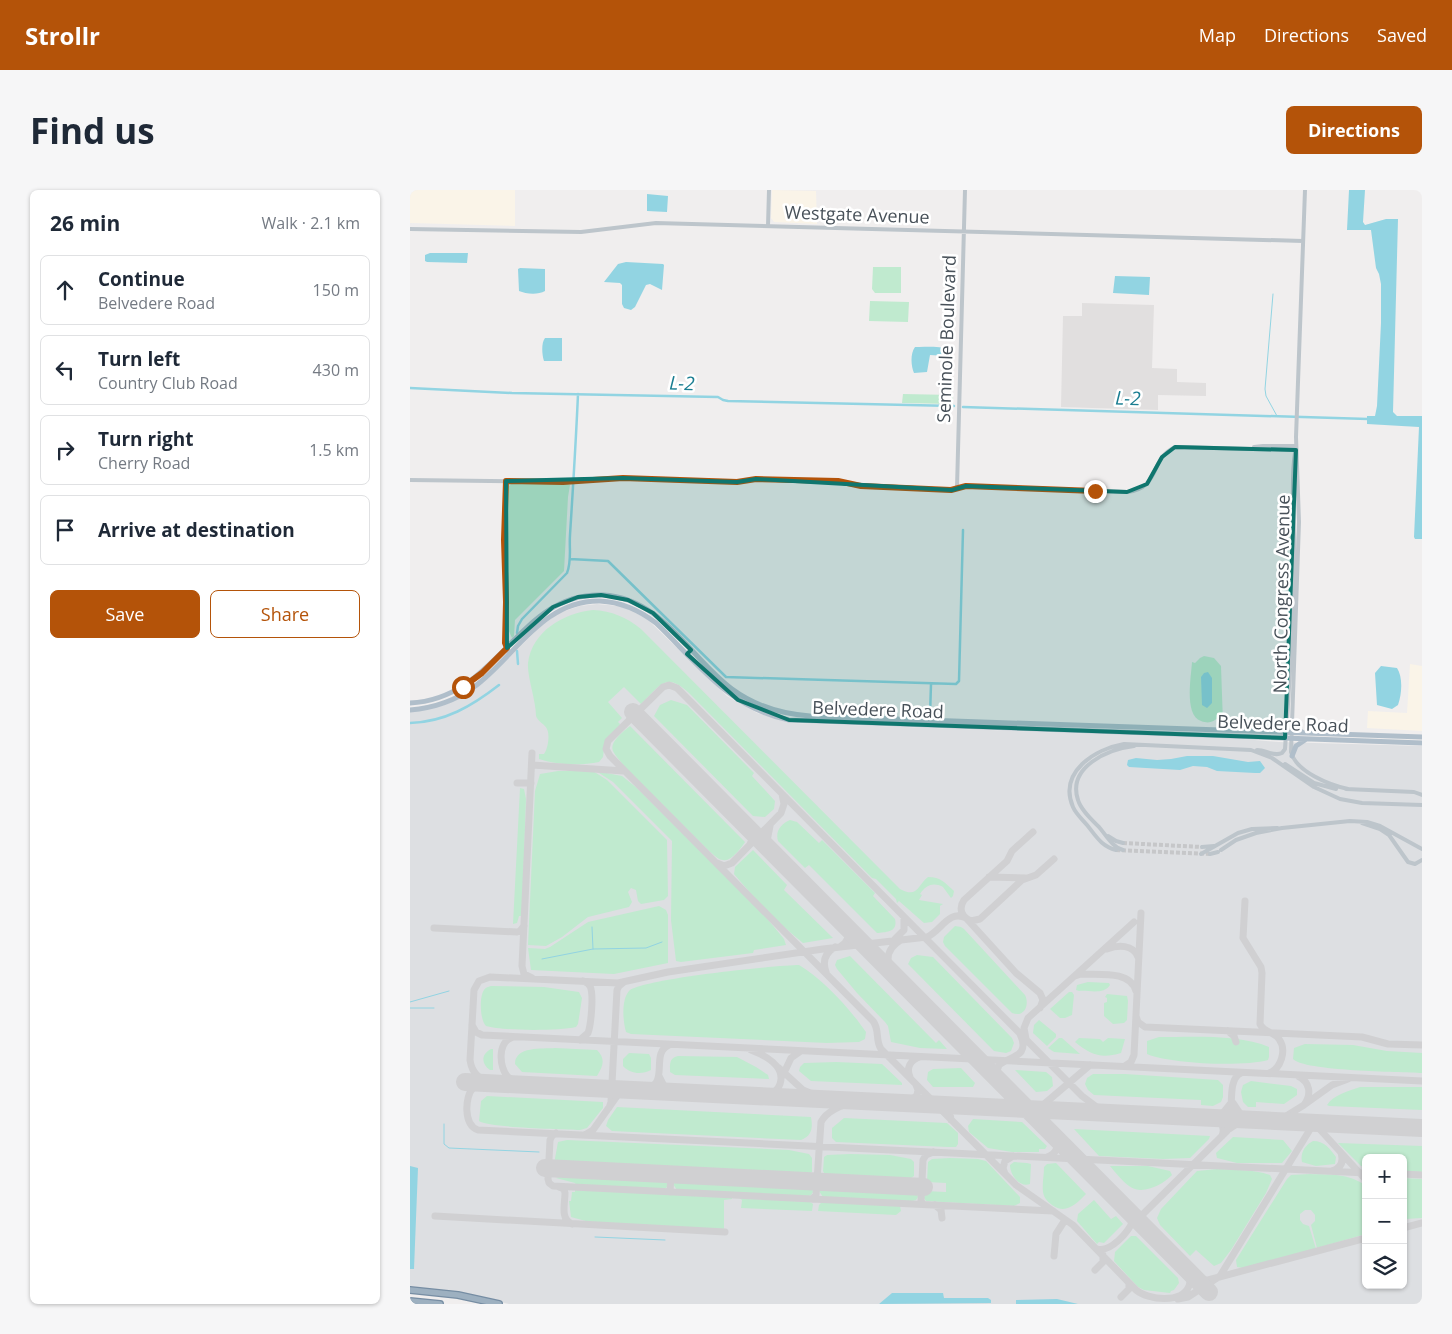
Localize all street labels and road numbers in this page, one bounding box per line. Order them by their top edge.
street label: Westgate Avenue [784,199,930,229]
street label: Seminole Boulevard [931,255,961,423]
street label: North Congress Avenue [1267,494,1295,694]
street label: Belvedere Road [812,695,944,723]
street label: Belvedere Road [1217,709,1349,737]

